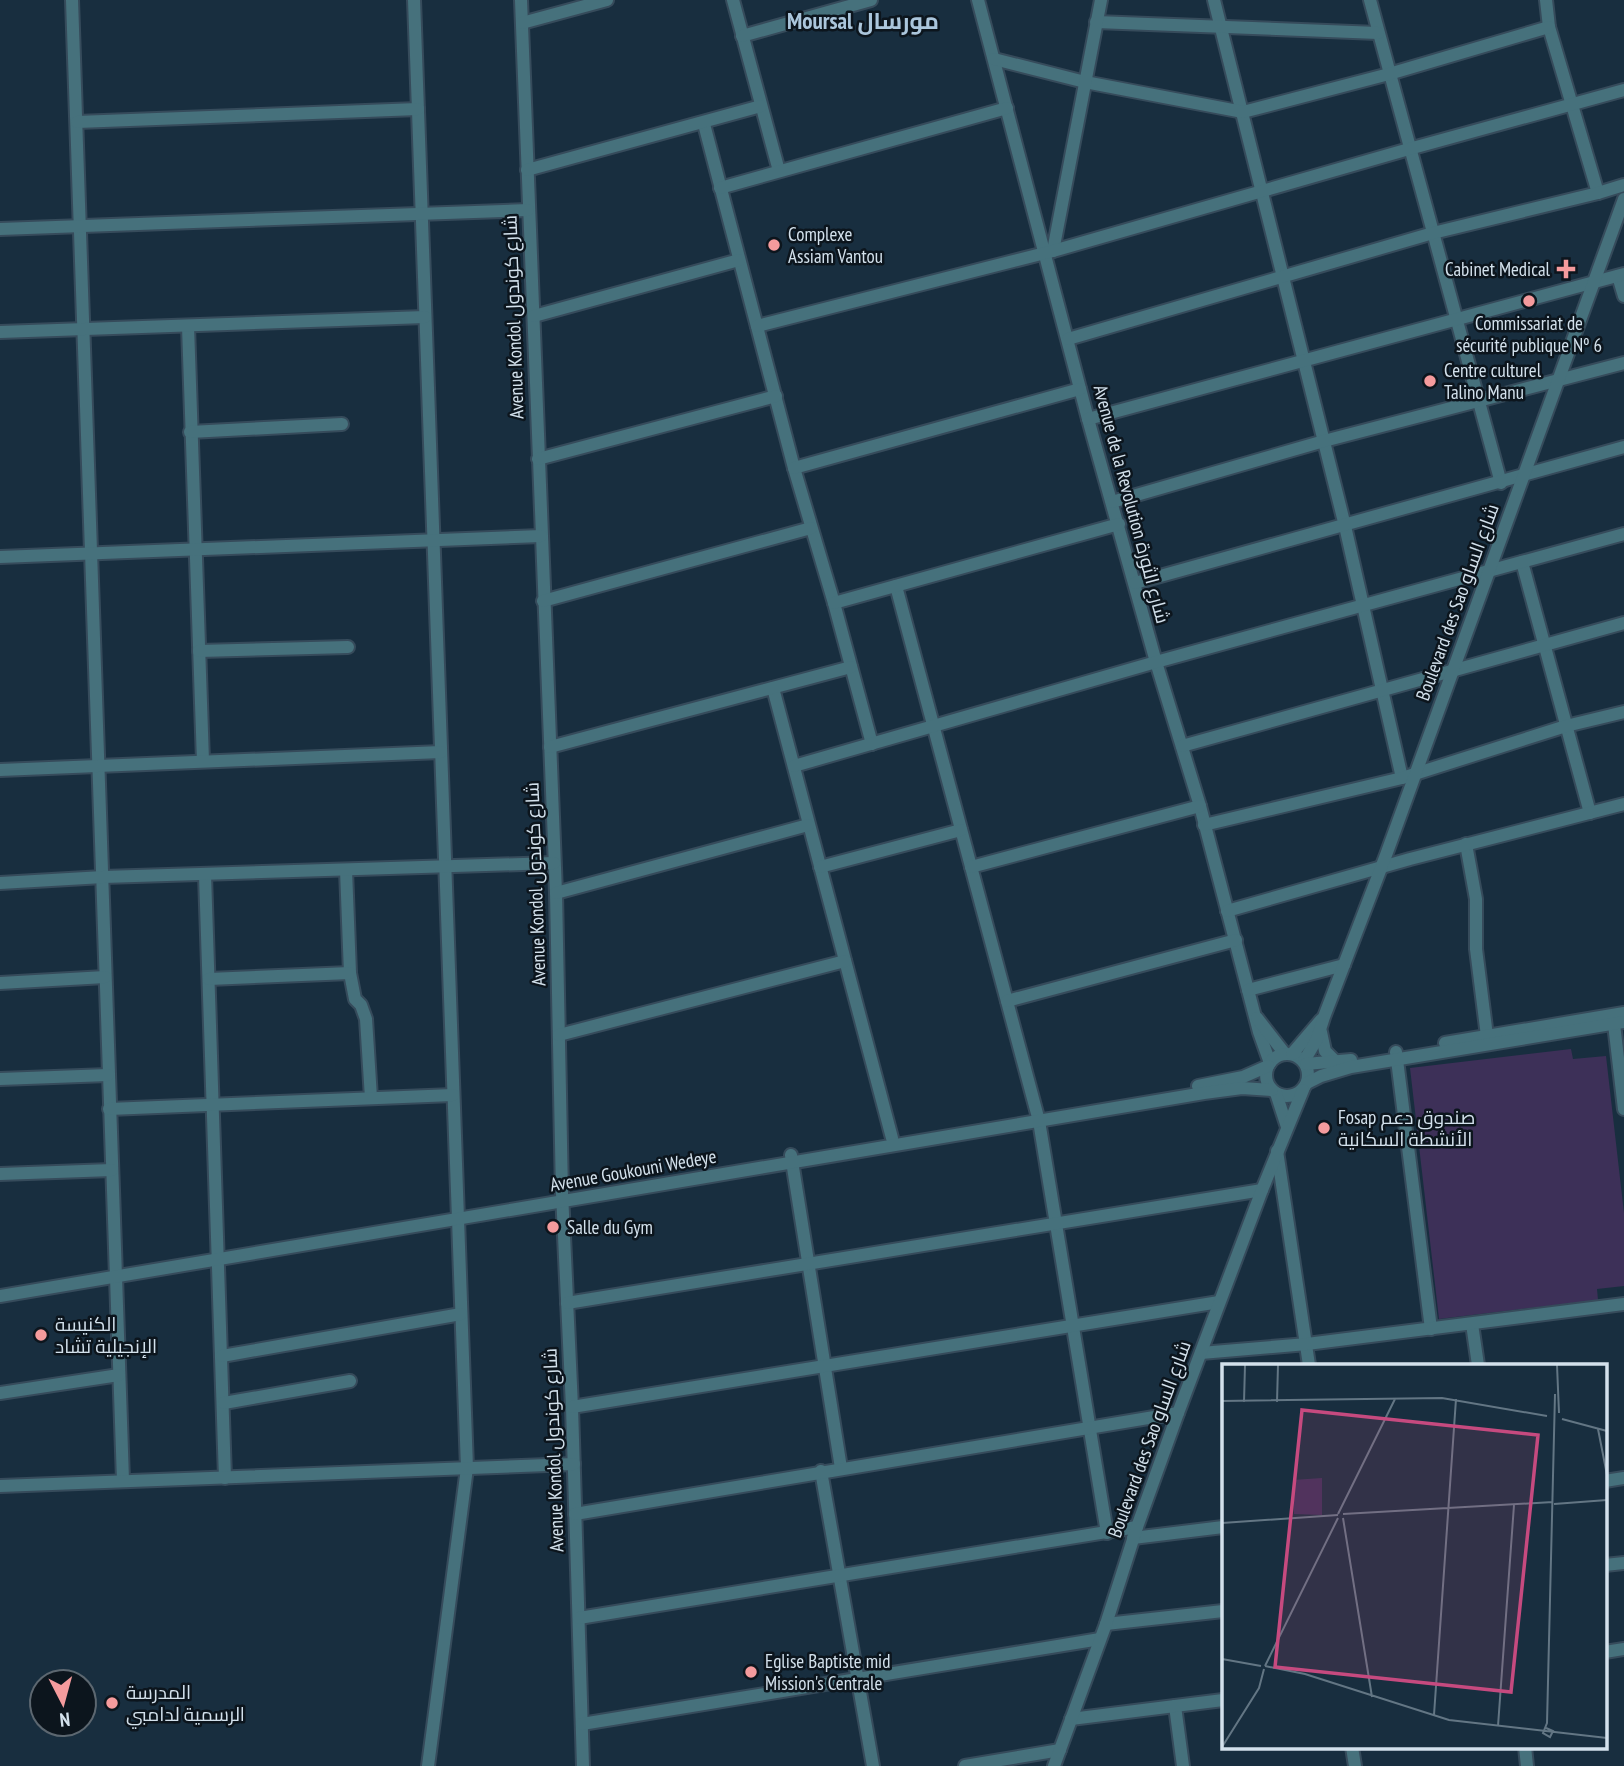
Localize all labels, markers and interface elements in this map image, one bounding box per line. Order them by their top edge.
district label: Moursal مورسال [787,6,939,35]
street label: Avenue Kondol شارع كوندول [497,215,531,419]
place label: Complexe Assiam Vantou [788,222,883,268]
marker: Complexe Assiam Vantou [766,237,782,253]
place label: Cabinet Medical [1445,257,1551,281]
marker: Cabinet Medical [1556,259,1576,279]
marker: Commissariat de sécurité publique Nº 6 [1521,293,1537,309]
place label: Commissariat de sécurité publique Nº 6 [1456,311,1602,357]
place label: Centre culturel Talino Manu [1444,358,1542,404]
marker: Centre culturel Talino Manu [1422,373,1438,389]
street label: Avenue de la Revolution شارع الثورة [1087,382,1175,627]
street label: Boulevard des Sao شارع الساو [1410,500,1506,704]
street label: Avenue Kondol شارع كوندول [519,782,553,986]
place label: Fosap صندوق دعم الأنشطة السكانية [1338,1105,1475,1151]
marker: Fosap صندوق دعم الأنشطة السكانية [1316,1120,1332,1136]
street label: Avenue Goukouni Wedeye [548,1144,718,1196]
place label: Salle du Gym [567,1215,653,1239]
marker: Salle du Gym [545,1219,561,1235]
place label: الكنيسة الإنجيلية تشاد [55,1312,157,1358]
marker: الكنيسة الإنجيلية تشاد [33,1327,49,1343]
street label: Boulevard des Sao شارع الساو [1102,1337,1198,1541]
street label: Avenue Kondol شارع كوندول [537,1348,571,1552]
inset map [1222,1364,1606,1748]
place label: Eglise Baptiste mid Mission's Centrale [765,1649,890,1695]
marker: Eglise Baptiste mid Mission's Centrale [743,1664,759,1680]
north arrow [28,1668,98,1738]
place label: المدرسة الرسمية لدامبي [126,1680,245,1729]
marker: المدرسة الرسمية لدامبي [104,1695,120,1711]
text: N [58,1707,71,1732]

